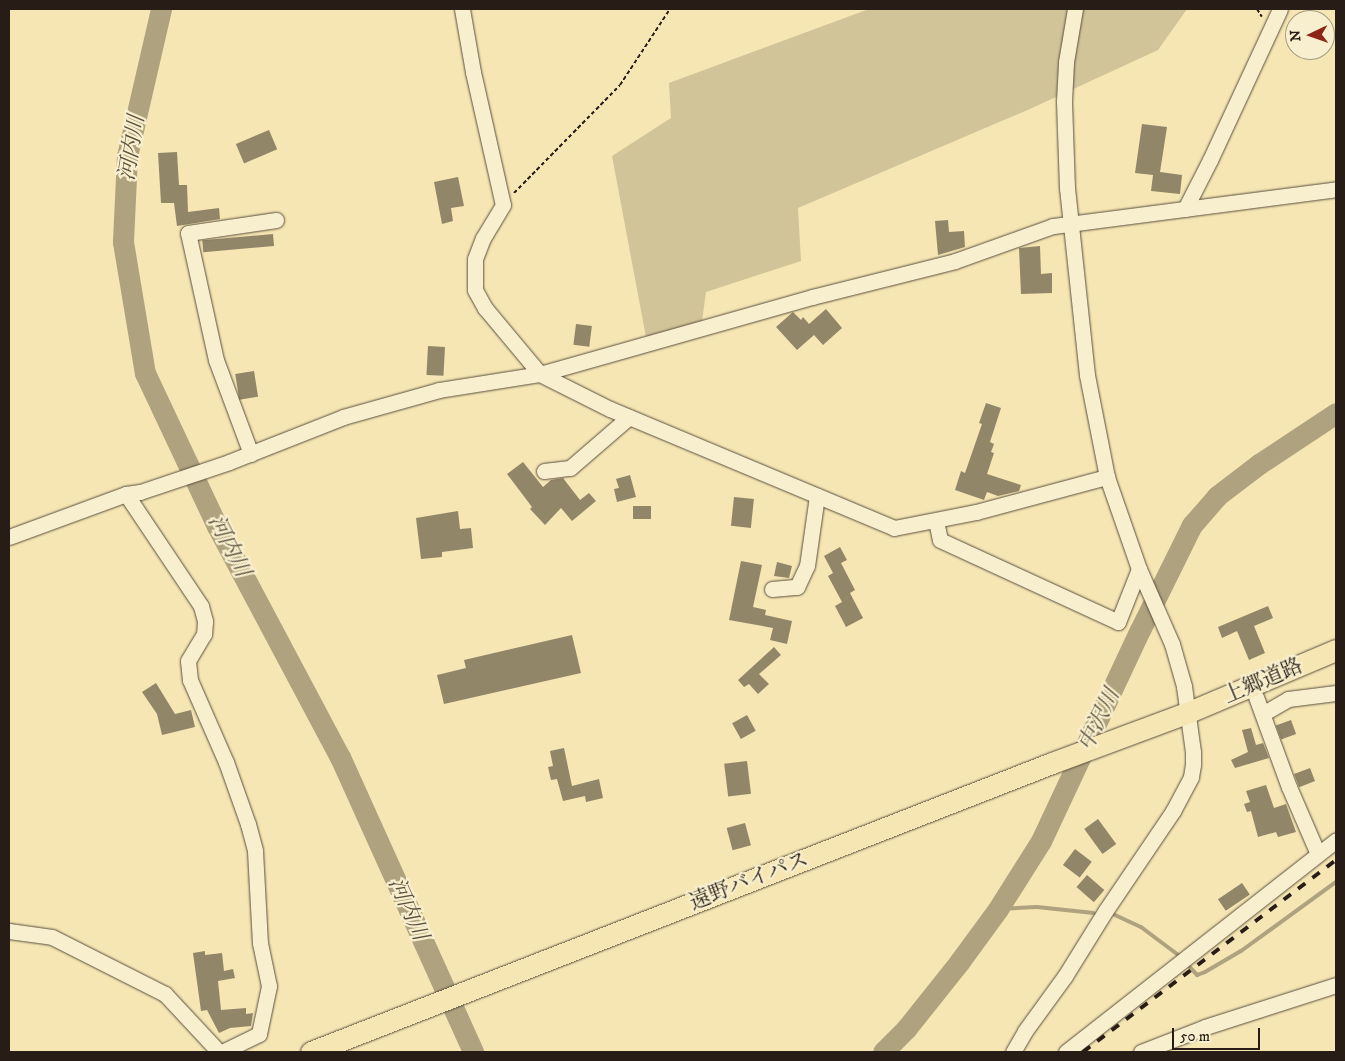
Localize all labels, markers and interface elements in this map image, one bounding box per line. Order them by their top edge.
north arrow [1285,10,1335,60]
text: N [1287,30,1305,42]
water label: 河内川 [114,113,150,183]
water label: 河内川 [202,511,256,581]
street label: 上郷道路 [1219,653,1307,709]
water label: 中沢川 [1073,685,1125,755]
street label: 遠野バイパス [686,847,812,915]
water label: 河内川 [383,873,433,945]
scale bar [1175,1018,1262,1050]
text: 50 m [1180,1027,1210,1046]

